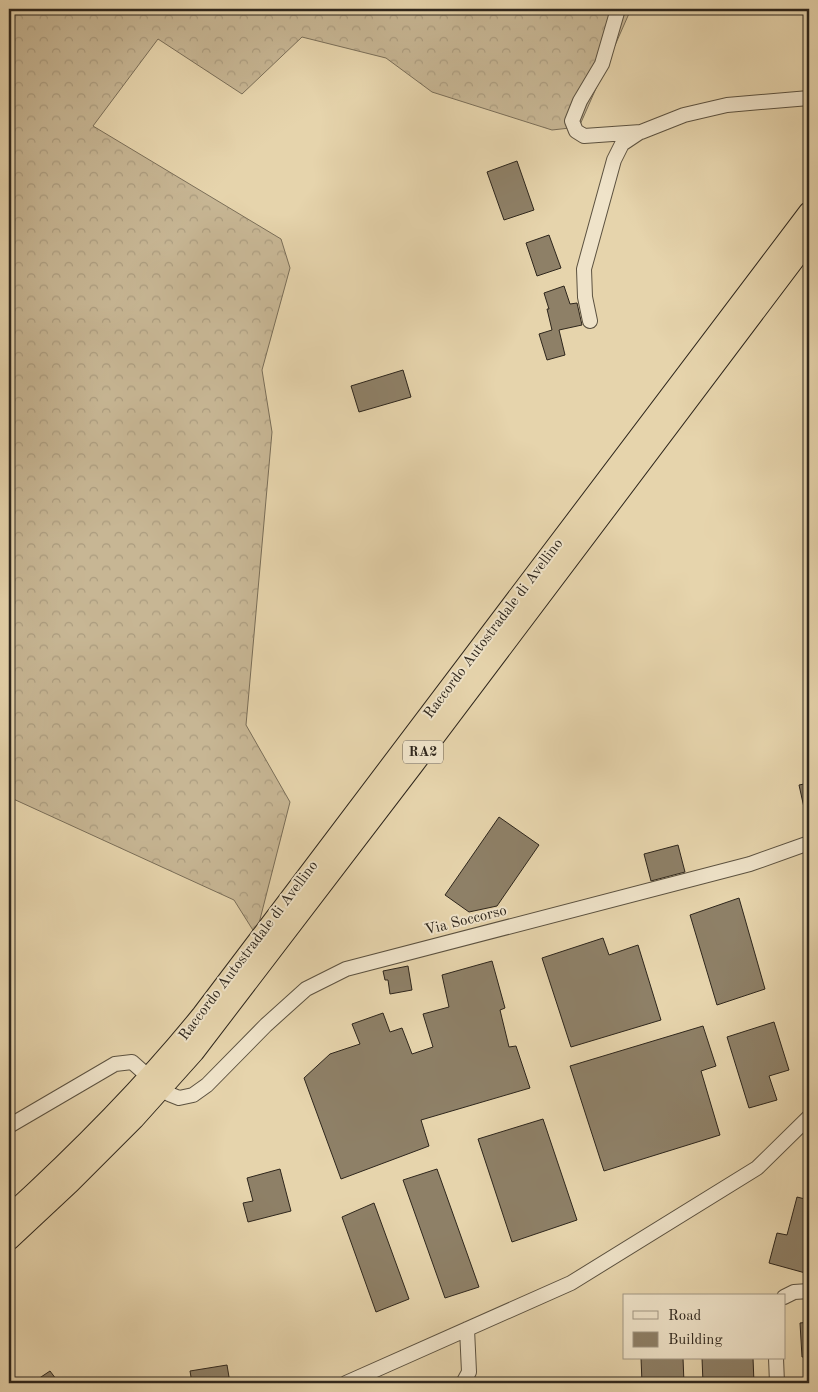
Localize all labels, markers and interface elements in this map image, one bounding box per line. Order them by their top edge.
street label: Raccordo Autostradale di Avellino [422,536,566,722]
road number: RA2 [403,740,443,764]
street label: Raccordo Autostradale di Avellino [177,858,321,1044]
street label: Via Soccorso [423,904,509,938]
legend [623,1294,786,1360]
text: Road [668,1309,702,1324]
text: Building [668,1333,723,1348]

